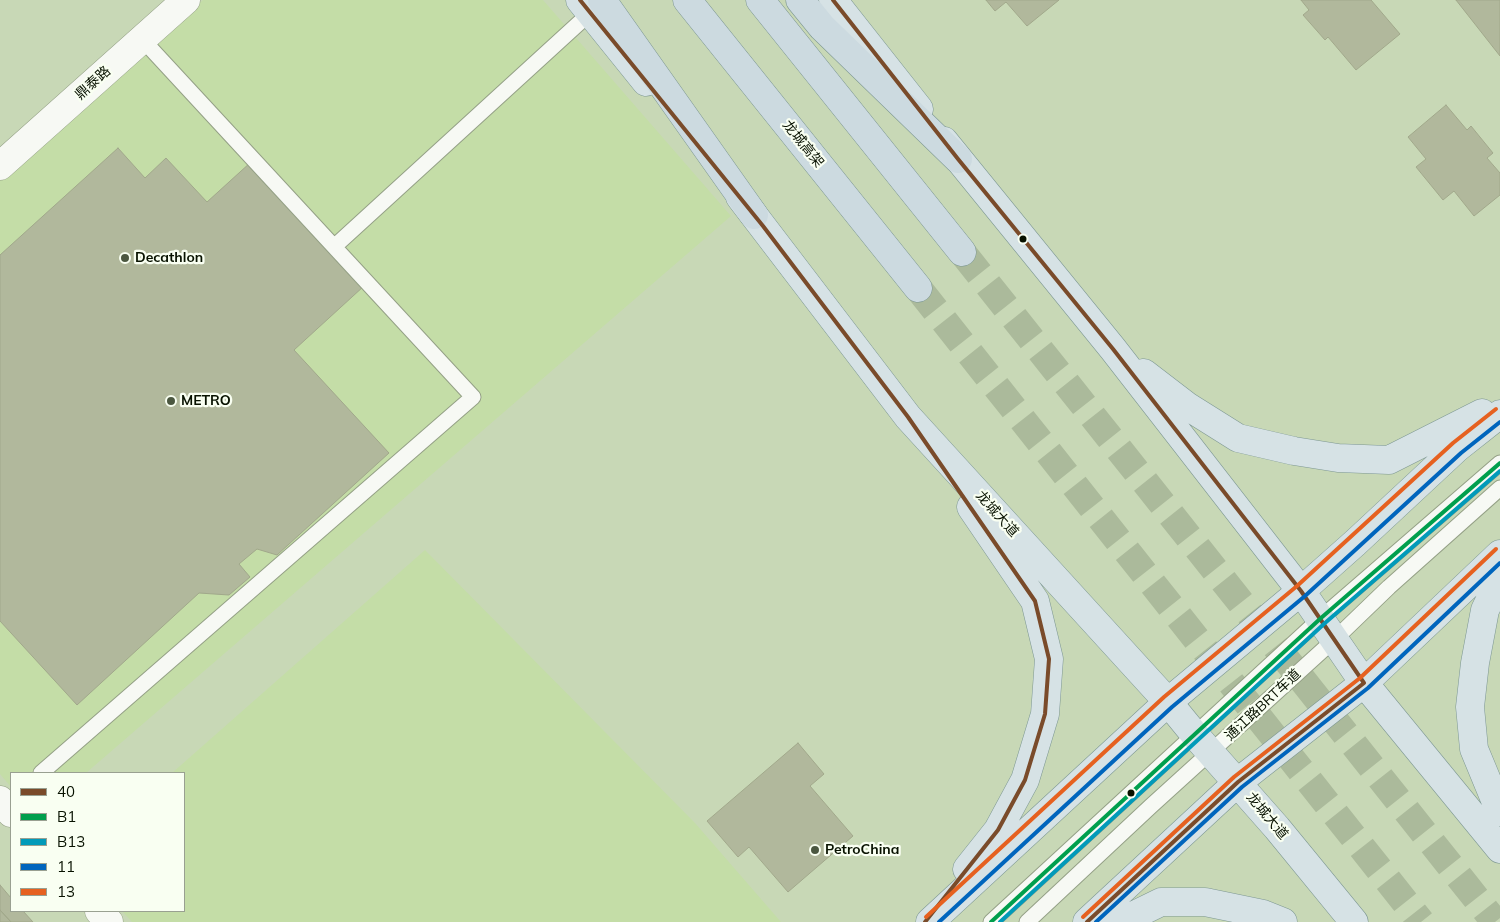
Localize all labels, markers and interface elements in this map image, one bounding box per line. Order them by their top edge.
street label: 鼎泰路 [72,63,114,103]
street label: 龙城高架 [779,117,827,171]
unlabelled marker [1018,234,1028,244]
place label: Decathlon [135,250,203,266]
marker: Decathlon [119,252,131,264]
place label: METRO [181,393,231,409]
marker: METRO [165,395,177,407]
street label: 龙城大道 [972,488,1022,540]
street label: 通江路BRT车道 [1222,666,1304,744]
legend [10,772,185,912]
text: 40 [57,782,75,801]
unlabelled marker [1126,788,1136,798]
street label: 龙城大道 [1243,789,1291,843]
text: B1 [57,807,76,826]
text: B13 [57,832,85,851]
place label: PetroChina [825,842,899,858]
marker: PetroChina [809,844,821,856]
text: 11 [57,857,75,876]
text: 13 [57,882,75,901]

